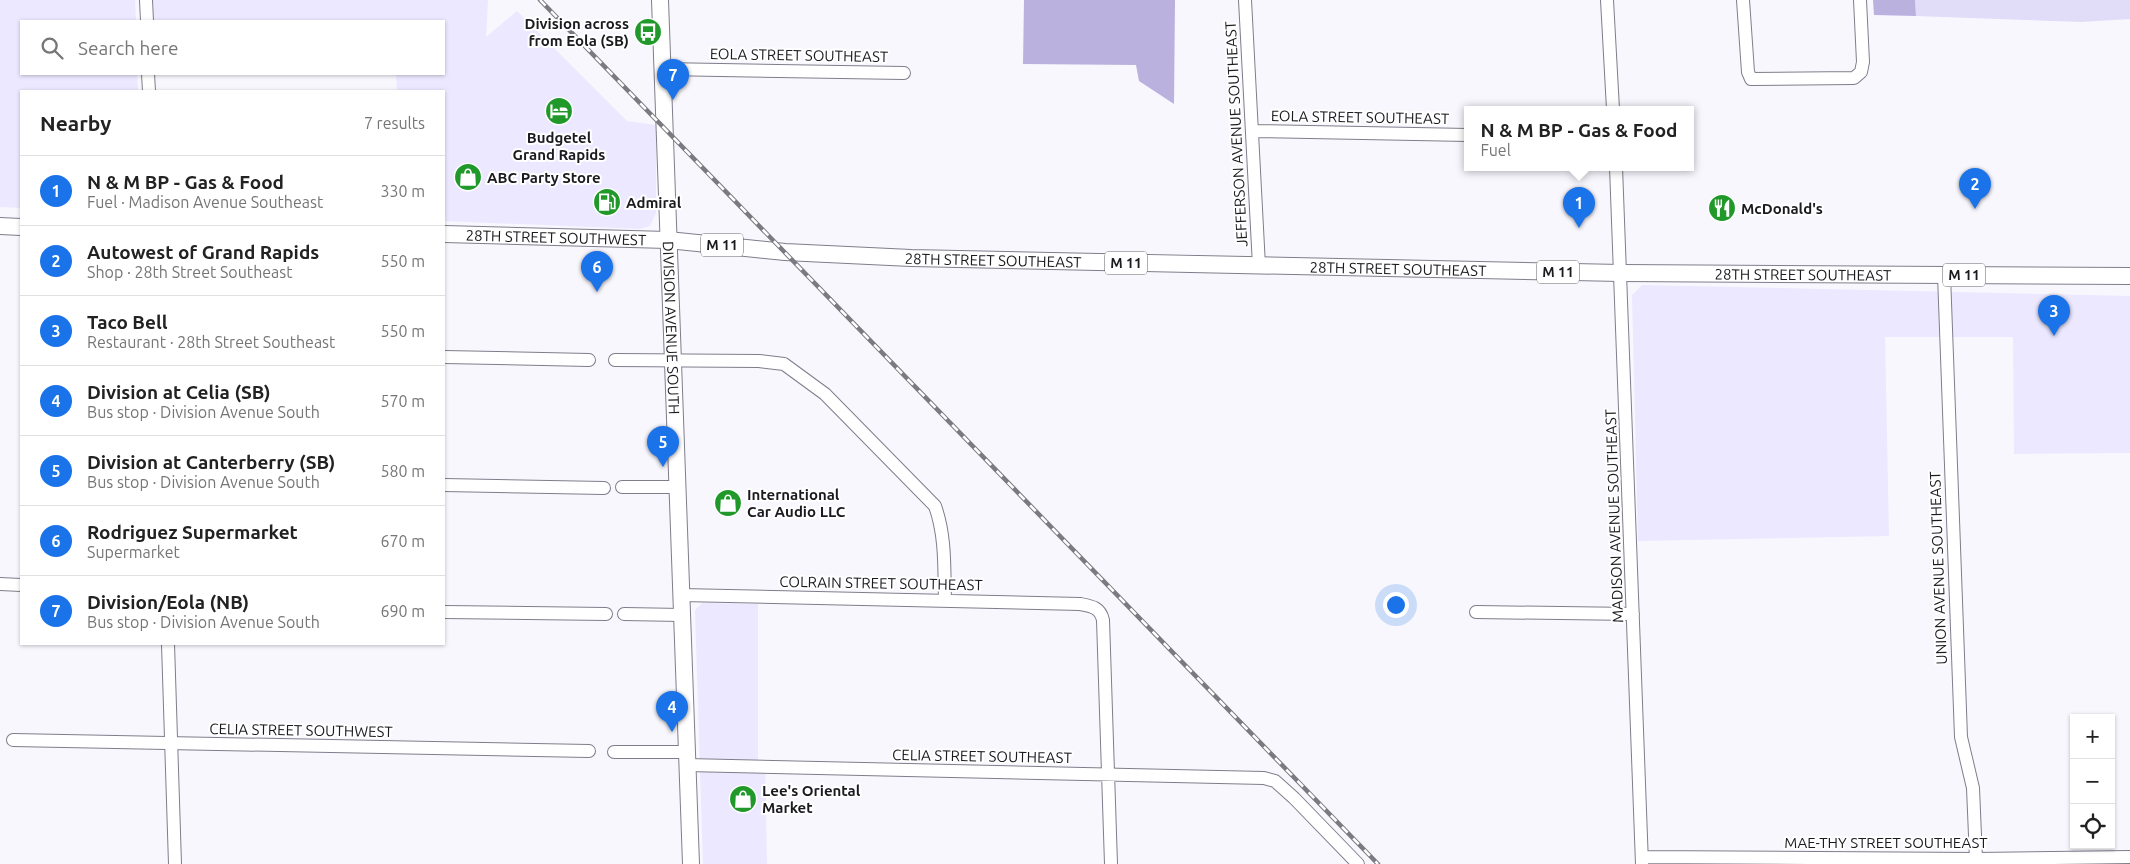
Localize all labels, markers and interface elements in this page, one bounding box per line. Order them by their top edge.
place label: Division across from Eola (SB) [525,15,629,49]
bus stop icon: Division across from Eola (SB) [633,17,663,47]
search box [20,20,445,75]
street label: JEFFERSON AVENUE SOUTHEAST [1222,20,1250,247]
icon: search [38,34,66,62]
text: Search here [78,37,178,59]
street label: EOLA STREET SOUTHEAST [710,45,889,65]
pin: 7 [657,59,689,100]
hotel icon: Budgetel Grand Rapids [544,96,574,126]
popup [1464,106,1694,171]
street label: EOLA STREET SOUTHEAST [1271,107,1450,127]
text: Nearby [40,111,111,135]
text: 7 results [364,114,425,132]
text: N & M BP - Gas & Food [1481,119,1677,141]
place label: Budgetel Grand Rapids [513,129,605,163]
text: Fuel [1481,141,1511,159]
shop icon: ABC Party Store [453,162,483,192]
pin: 2 [1959,168,1991,209]
place label: ABC Party Store [487,169,601,186]
text: N & M BP - Gas & Food [87,171,284,193]
text: 1 [51,182,61,200]
text: 330 m [380,182,425,200]
fuel station icon: Admiral [592,187,622,217]
pin: 1 [1563,187,1595,228]
text: Fuel · Madison Avenue Southeast [87,193,323,211]
restaurant icon: McDonald's [1707,193,1737,223]
place label: Admiral [626,194,682,211]
place label: McDonald's [1741,200,1823,217]
street label: 28TH STREET SOUTHWEST [466,226,647,248]
road number: M 11 [701,234,743,256]
text: Autowest of Grand Rapids [87,241,319,263]
street label: DIVISION AVENUE SOUTH [660,241,683,415]
street label: 28TH STREET SOUTHEAST [904,249,1082,270]
pin: 6 [581,251,613,292]
text: 2 [51,252,61,270]
text: 550 m [380,252,425,270]
road number: M 11 [1105,252,1147,274]
street label: 28TH STREET SOUTHEAST [1310,258,1487,279]
road number: M 11 [1537,260,1579,284]
text: Shop · 28th Street Southeast [87,263,293,281]
road number: M 11 [1943,264,1985,286]
street label: 28TH STREET SOUTHEAST [1715,265,1892,283]
pin: 3 [2038,295,2070,336]
text: Taco Bell [87,311,167,333]
text: 3 [51,322,61,340]
text: 550 m [380,322,425,340]
text: Restaurant · 28th Street Southeast [87,333,335,351]
text: Division at Celia (SB) [87,381,271,403]
text: 4 [51,392,61,410]
text: 570 m [380,392,425,410]
text: Bus stop · Division Avenue South [87,403,320,421]
street label: MADISON AVENUE SOUTHEAST [1602,408,1626,623]
pin: 5 [647,426,679,467]
text: Division at Canterberry (SB) [87,451,335,473]
text: 5 [51,462,61,480]
text: 580 m [380,462,425,480]
street label: UNION AVENUE SOUTHEAST [1926,470,1950,665]
text: Bus stop · Division Avenue South [87,473,320,491]
place label: International Car Audio LLC [747,486,846,520]
shop icon: International Car Audio LLC [713,488,743,518]
text: Rodriguez Supermarket [87,521,298,543]
text: 6 [51,532,61,550]
text: 670 m [380,532,425,550]
text: Supermarket [87,543,180,561]
street label: COLRAIN STREET SOUTHEAST [779,573,983,593]
text: Division/Eola (NB) [87,591,249,613]
your location [1383,592,1409,618]
text: 7 [51,602,61,620]
text: 690 m [380,602,425,620]
text: Bus stop · Division Avenue South [87,613,320,631]
pin: 4 [656,691,688,732]
map controls [2070,714,2115,849]
button: + [2070,714,2115,759]
street label: CELIA STREET SOUTHWEST [209,720,393,740]
street label: CELIA STREET SOUTHEAST [892,746,1073,766]
button: − [2070,759,2115,804]
place label: Lee's Oriental Market [762,782,861,816]
shop icon: Lee's Oriental Market [728,784,758,814]
button: locate [2070,804,2115,849]
street label: MAE-THY STREET SOUTHEAST [1784,834,1988,851]

